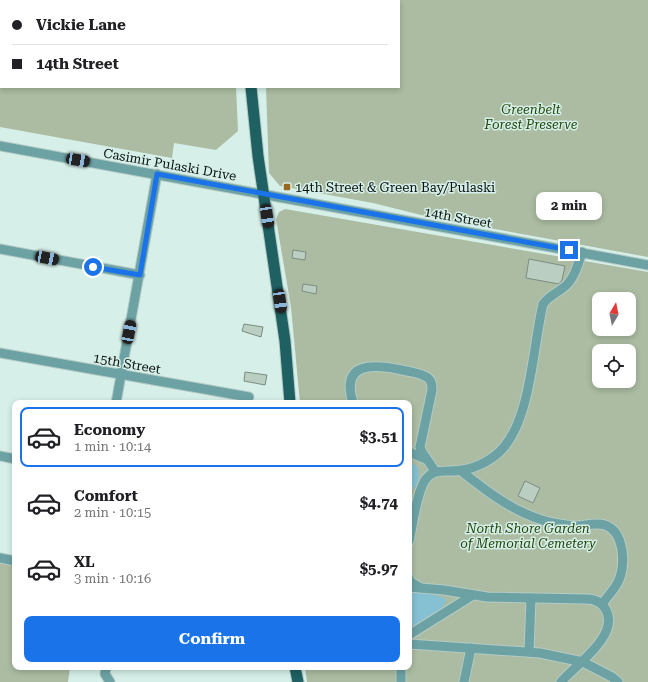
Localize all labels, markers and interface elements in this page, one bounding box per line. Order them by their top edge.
text: Vickie Lane [36,16,126,34]
text: 14th Street [36,55,119,73]
park label: Greenbelt Forest Preserve [484,102,578,132]
street label: Casimir Pulaski Drive [102,145,238,184]
car [65,152,91,168]
place label: 14th Street & Green Bay/Pulaski [295,180,495,195]
marker: 14th Street & Green Bay/Pulaski [282,182,292,192]
callout: 2 min [536,192,602,220]
text: 2 min [551,198,587,213]
car [259,203,275,229]
street label: 14th Street [423,204,493,231]
route end [560,241,578,259]
car [34,250,60,266]
route start [84,258,102,276]
car [272,288,288,314]
north arrow [592,292,636,336]
map controls [592,292,636,388]
car [121,319,137,345]
button: locate [592,344,636,388]
street label: 15th Street [92,350,162,377]
icon: car [26,419,62,455]
text: Economy [74,421,145,439]
text: $3.51 [360,428,398,446]
text: 1 min · 10:14 [74,439,151,454]
icon: car [26,485,62,521]
text: Comfort [74,487,138,505]
text: $4.74 [360,494,398,512]
text: 2 min · 10:15 [74,505,151,520]
park label: North Shore Garden of Memorial Cemetery [460,521,596,551]
icon: car [26,551,62,587]
text: XL [74,553,95,571]
text: $5.97 [360,560,398,578]
text: 3 min · 10:16 [74,571,151,586]
button: Confirm [24,616,400,662]

